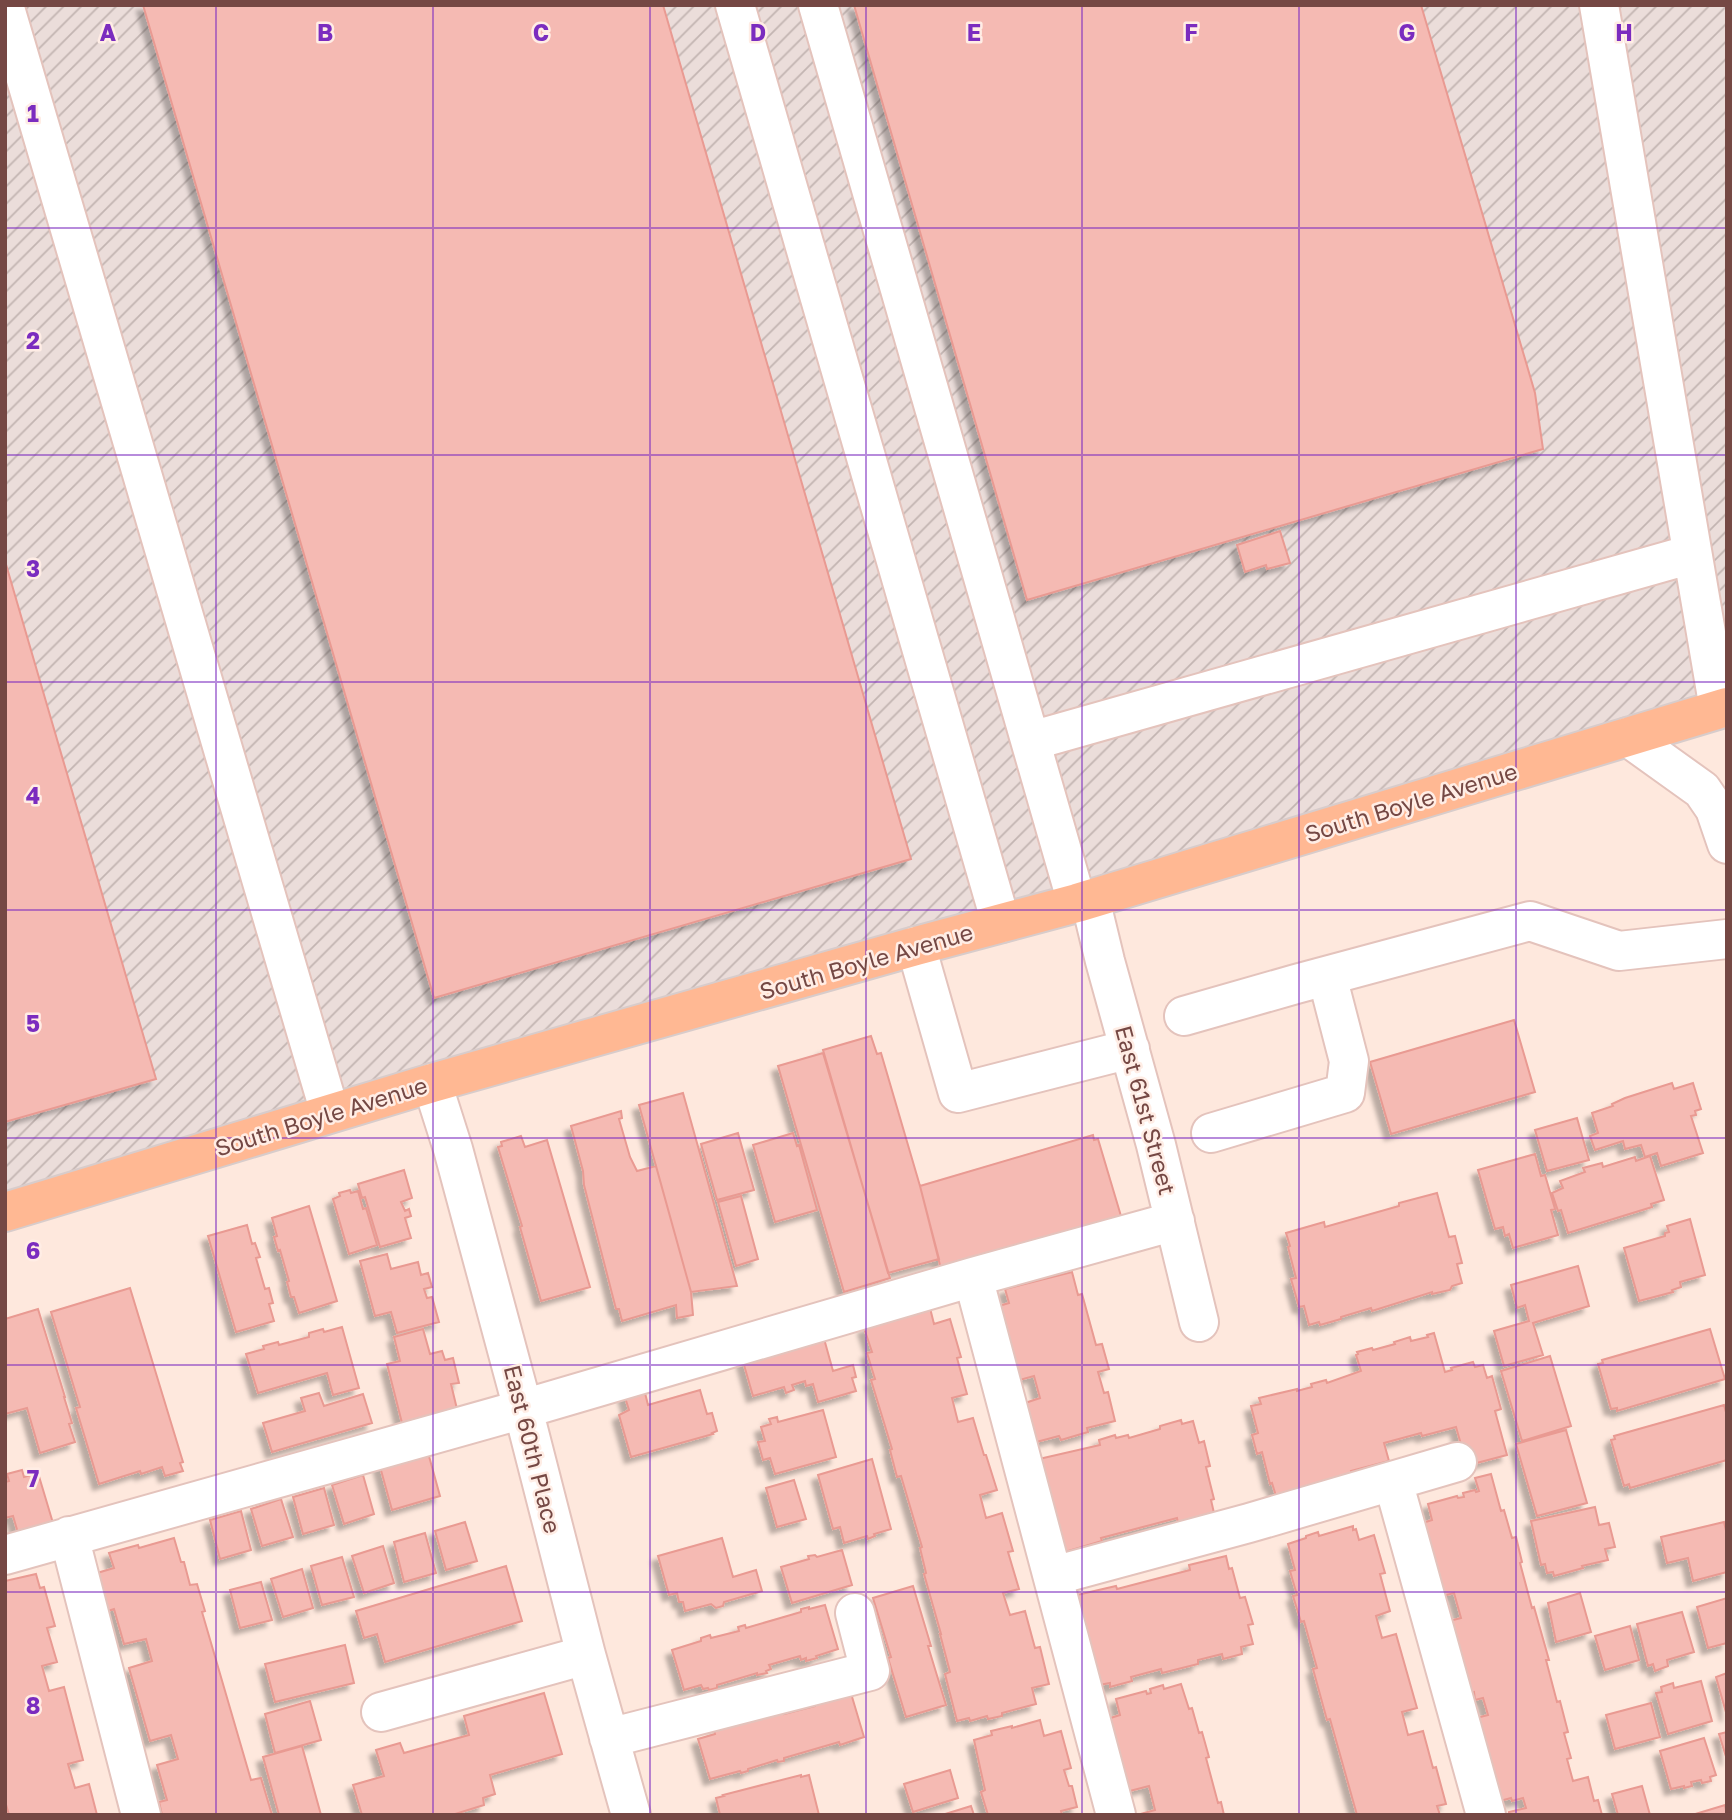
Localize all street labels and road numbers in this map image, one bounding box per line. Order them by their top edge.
street label: South Boyle Avenue [1301,756,1521,848]
street label: South Boyle Avenue [756,917,976,1005]
street label: East 61st Street [1110,1022,1182,1198]
street label: South Boyle Avenue [211,1070,431,1162]
street label: East 60th Place [499,1362,567,1536]

